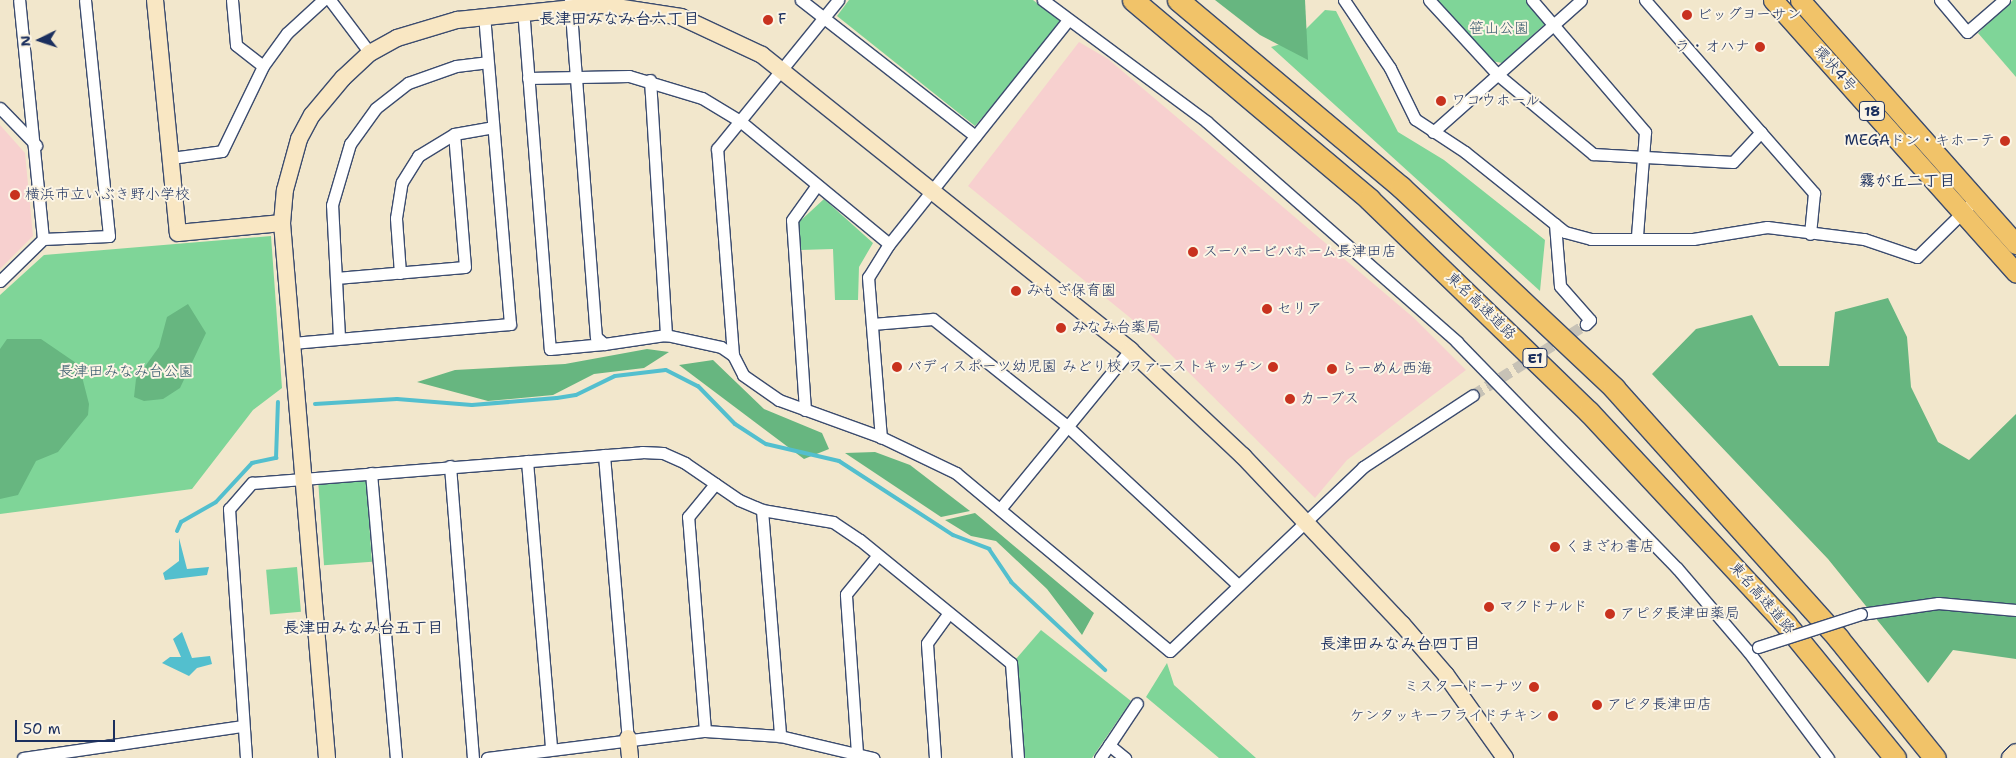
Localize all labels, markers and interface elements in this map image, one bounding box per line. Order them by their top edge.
place label: ビッグヨーサン [1697,6,1801,24]
district label: 長津田みなみ台六丁目 [539,9,699,29]
marker: ビッグヨーサン [1681,9,1693,21]
place label: F [778,11,786,29]
marker: F [762,14,774,26]
north arrow [15,15,65,65]
park label: 笹山公園 [1469,20,1529,38]
text: N [16,35,34,47]
place label: ラ・オハナ [1675,38,1750,56]
marker: ラ・オハナ [1754,41,1766,53]
street label: 環状4号 [1810,42,1860,96]
place label: ワコウホール [1451,92,1541,110]
marker: ワコウホール [1435,95,1447,107]
road number: 18 [1858,100,1886,122]
place label: MEGAドン・キホーテ [1845,132,1995,150]
marker: MEGAドン・キホーテ [1999,135,2011,147]
district label: 霧が丘二丁目 [1859,171,1955,191]
place label: 横浜市立いぶき野小学校 [25,186,190,204]
marker: 横浜市立いぶき野小学校 [9,189,21,201]
place label: スーパービバホーム長津田店 [1203,243,1397,261]
marker: スーパービバホーム長津田店 [1187,246,1199,258]
street label: 東名高速道路 [1442,268,1520,344]
place label: みもざ保育園 [1026,282,1116,300]
marker: みもざ保育園 [1010,285,1022,297]
place label: セリア [1277,300,1322,318]
marker: セリア [1261,303,1273,315]
place label: みなみ台薬局 [1071,319,1161,337]
marker: みなみ台薬局 [1055,322,1067,334]
road number: E1 [1521,346,1549,369]
place label: バディスポーツ幼児園 みどり校 [907,358,1122,376]
place label: ファーストキッチン [1128,358,1263,376]
place label: らーめん西海 [1342,360,1432,378]
marker: バディスポーツ幼児園 みどり校 [891,361,903,373]
marker: ファーストキッチン [1267,361,1279,373]
park label: 長津田みなみ台公園 [59,363,193,381]
marker: らーめん西海 [1326,363,1338,375]
place label: カーブス [1300,390,1360,408]
marker: カーブス [1284,393,1296,405]
place label: くまざわ書店 [1565,538,1655,556]
marker: くまざわ書店 [1549,541,1561,553]
street label: 東名高速道路 [1726,558,1798,638]
place label: マクドナルド [1499,598,1589,616]
marker: マクドナルド [1483,601,1495,613]
place label: アピタ長津田薬局 [1620,605,1740,623]
marker: アピタ長津田薬局 [1604,608,1616,620]
district label: 長津田みなみ台五丁目 [283,618,443,638]
district label: 長津田みなみ台四丁目 [1320,634,1480,654]
place label: ミスタードーナツ [1404,678,1524,696]
marker: ミスタードーナツ [1528,681,1540,693]
place label: アピタ長津田店 [1607,696,1712,714]
marker: アピタ長津田店 [1591,699,1603,711]
place label: ケンタッキーフライドチキン [1348,707,1543,725]
scale bar [18,710,118,742]
marker: ケンタッキーフライドチキン [1547,710,1559,722]
text: 50 m [23,719,61,739]

